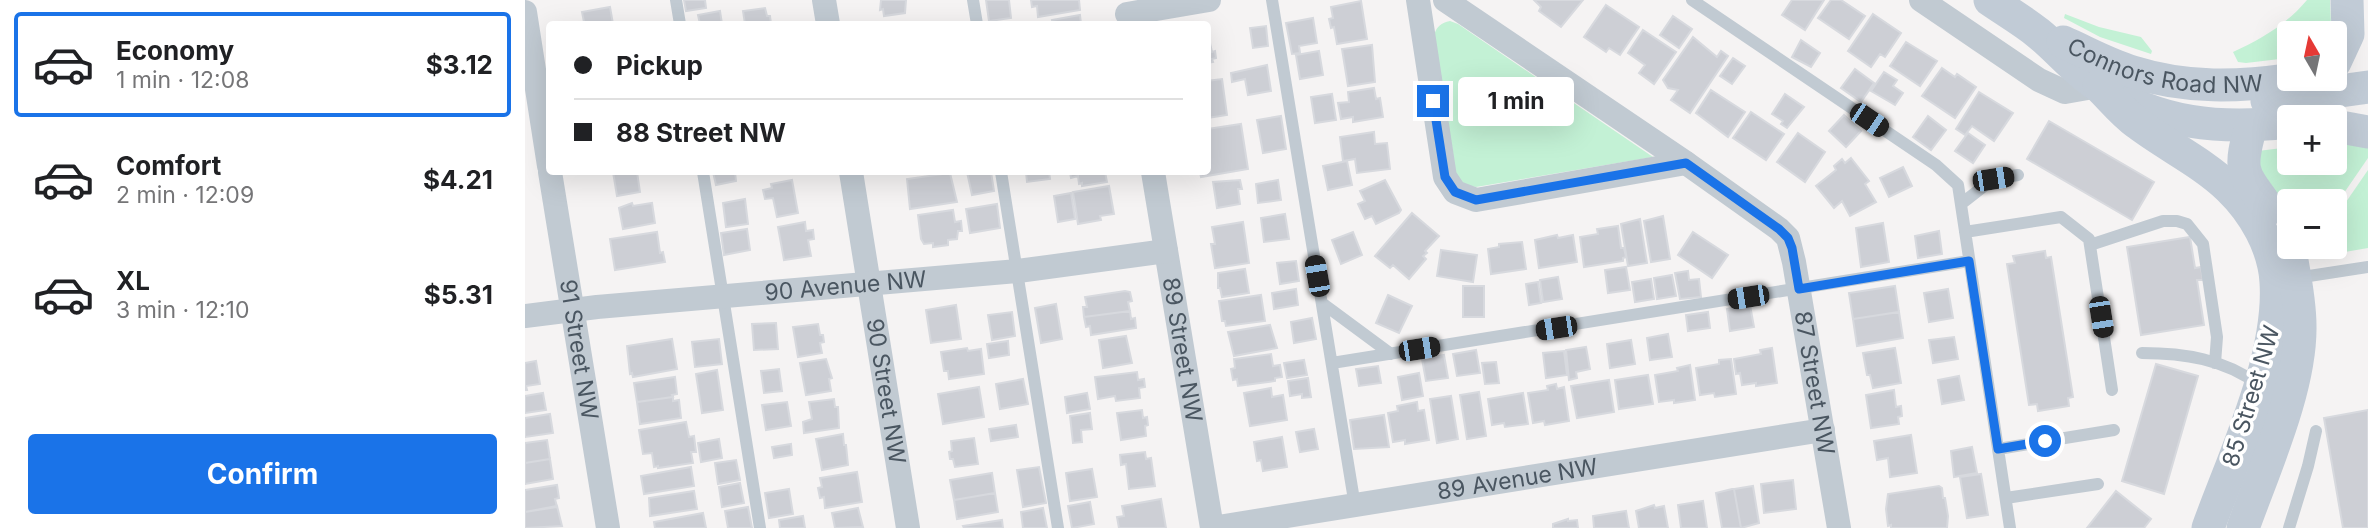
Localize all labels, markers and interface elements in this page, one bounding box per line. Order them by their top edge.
north arrow [2277,21,2347,91]
map controls [2277,21,2347,259]
street label: Connors Road NW [2063,32,2264,99]
icon: car [32,33,95,96]
text: Economy [116,35,234,66]
text: $3.12 [426,49,493,80]
text: Pickup [616,50,703,81]
text: 1 min · 12:08 [116,66,249,94]
callout: 1 min [1457,76,1573,126]
route end [1417,85,1449,117]
text: 1 min [1488,87,1544,115]
car [1846,100,1893,140]
button: + [2277,105,2347,175]
text: 88 Street NW [616,117,786,148]
icon: car [32,148,95,211]
text: Comfort [116,150,221,181]
text: $4.21 [423,164,493,195]
car [1971,165,2016,193]
text: 2 min · 12:09 [116,181,254,209]
button: − [2277,189,2347,259]
car [1304,253,1331,299]
icon: car [32,263,95,326]
text: XL [116,265,150,296]
street label: 90 Avenue NW [763,265,928,307]
street label: 89 Street NW [1157,275,1208,424]
street label: 91 Street NW [554,278,604,422]
text: $5.31 [424,279,493,310]
car [1726,283,1771,311]
car [2088,295,2115,339]
text: 3 min · 12:10 [116,296,249,324]
street label: 87 Street NW [1789,309,1840,457]
car [1534,314,1579,342]
street label: 90 Street NW [861,317,912,466]
street label: 85 Street NW [2216,322,2286,470]
car [1397,335,1442,363]
route start [2029,425,2061,457]
button: Confirm [28,434,497,514]
street label: 89 Avenue NW [1435,452,1600,506]

